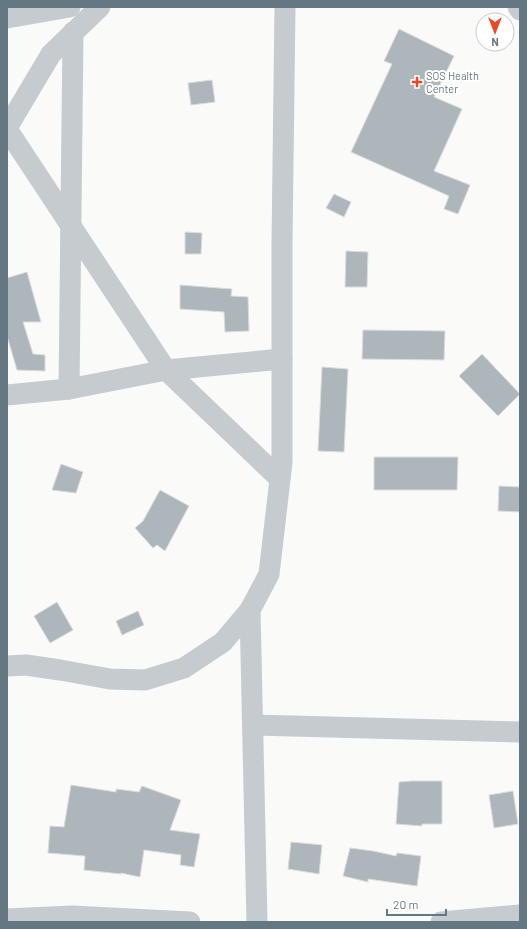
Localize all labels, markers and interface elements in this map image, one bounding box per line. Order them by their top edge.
north arrow [475,12,515,52]
text: N [491,36,499,49]
place label: SOS Health Center [426,69,479,95]
marker: SOS Health Center [411,76,423,88]
scale bar [387,891,446,917]
text: 20 m [393,897,419,911]

